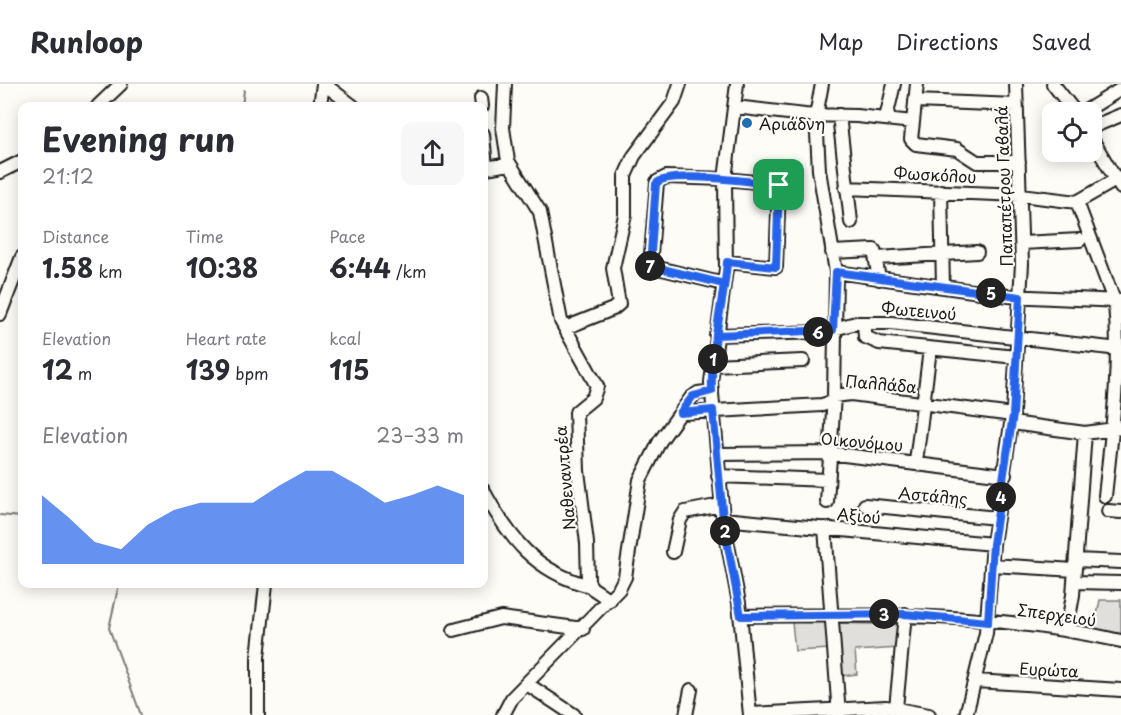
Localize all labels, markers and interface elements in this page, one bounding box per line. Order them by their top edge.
text: Runloop [30,20,143,63]
text: Map [818,25,863,57]
text: Directions [896,25,998,57]
text: Saved [1031,25,1091,57]
map controls [1042,102,1102,162]
button: locate [1042,102,1102,162]
street label: Παπαπέτρου Γαβαλά [988,105,1018,267]
place label: Αριάδνη [759,111,825,135]
text: Evening run [42,113,235,163]
marker: Αριάδνη [740,116,754,130]
button: share [401,122,464,185]
pin [753,159,804,210]
street label: Φωσκόλου [893,160,977,188]
text: 21:12 [42,161,94,191]
icon: arrive [762,168,795,201]
text: Distance [42,224,109,248]
text: Time [186,224,223,248]
text: Pace [329,224,365,248]
text: 1.58 [42,248,93,287]
text: 10:38 [186,248,258,287]
text: 6:44 [329,248,391,287]
pin: 7 [635,251,665,281]
text: 7 [645,254,655,278]
text: km [93,259,122,283]
text: /km [391,259,427,283]
pin: 5 [976,278,1006,308]
text: 5 [986,281,996,305]
street label: Φωτεινού [880,295,958,325]
pin: 6 [803,317,833,347]
text: 6 [812,320,824,344]
text: Elevation [42,326,111,350]
text: Heart rate [186,326,266,350]
text: kcal [329,326,361,350]
pin: 1 [698,344,728,374]
text: 1 [709,347,717,371]
text: 12 [42,350,73,389]
text: 139 [186,350,230,389]
text: 115 [329,350,370,389]
text: m [73,361,92,385]
text: bpm [230,361,269,385]
street label: Παλλάδα [844,368,918,398]
text: Elevation [42,420,128,450]
text: 23–33 m [376,420,464,450]
street label: Ναθεναντρέα [547,424,581,531]
street label: Οικονόμου [820,425,904,457]
street label: Αστάλης [897,480,969,510]
pin: 4 [986,482,1016,512]
text: 4 [996,485,1006,509]
street label: Αξιού [836,501,882,529]
pin: 2 [710,516,740,546]
text: 2 [719,519,731,543]
street label: Σπερχειού [1016,597,1098,631]
pin: 3 [869,599,899,629]
text: 3 [879,602,889,626]
street label: Ευρώτα [1019,655,1080,683]

